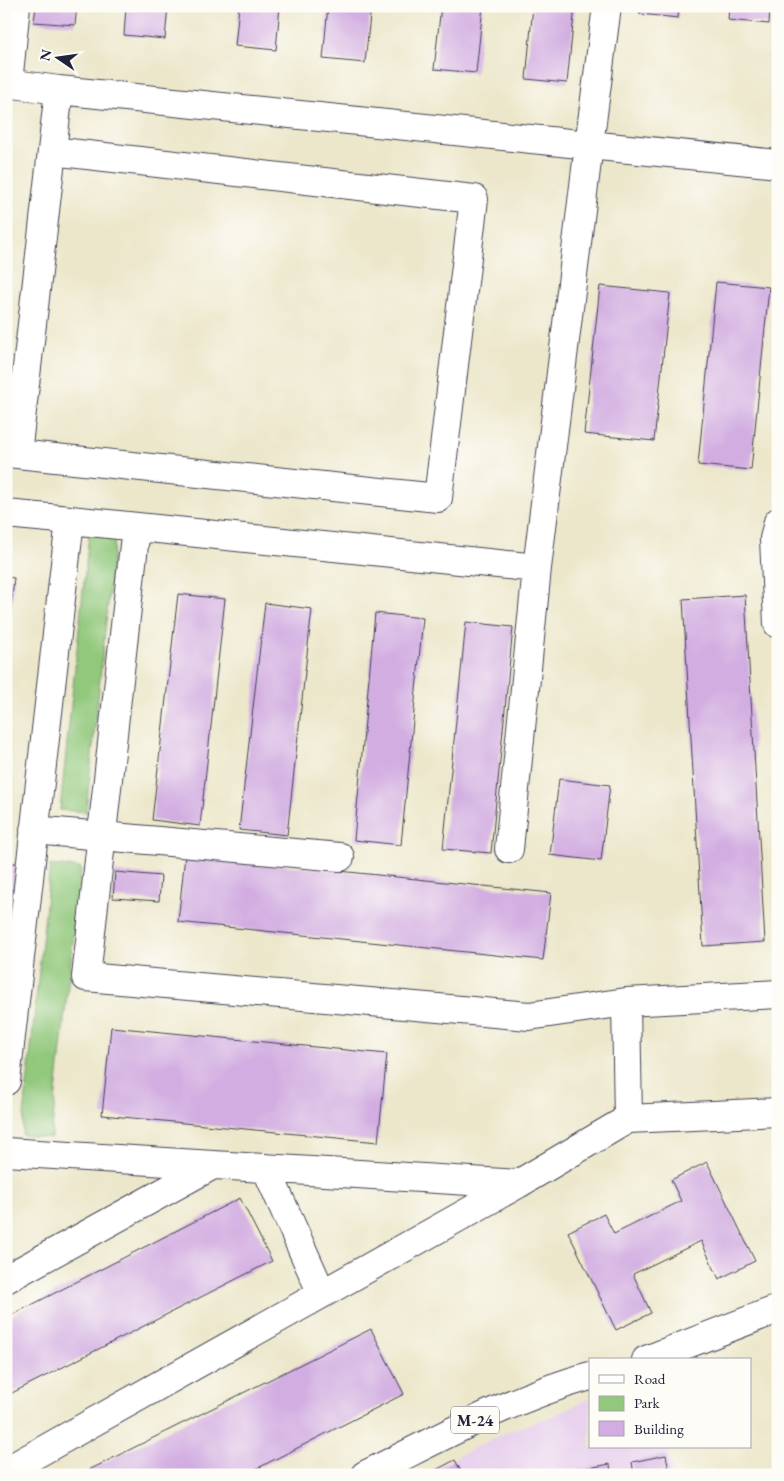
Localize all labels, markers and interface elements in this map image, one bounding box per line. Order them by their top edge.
north arrow [32,32,82,82]
text: N [35,47,56,63]
legend [589,1358,752,1448]
text: Road [634,1369,666,1388]
text: Park [634,1393,661,1412]
road number: М-24 [451,1406,499,1434]
text: Building [634,1419,684,1438]

